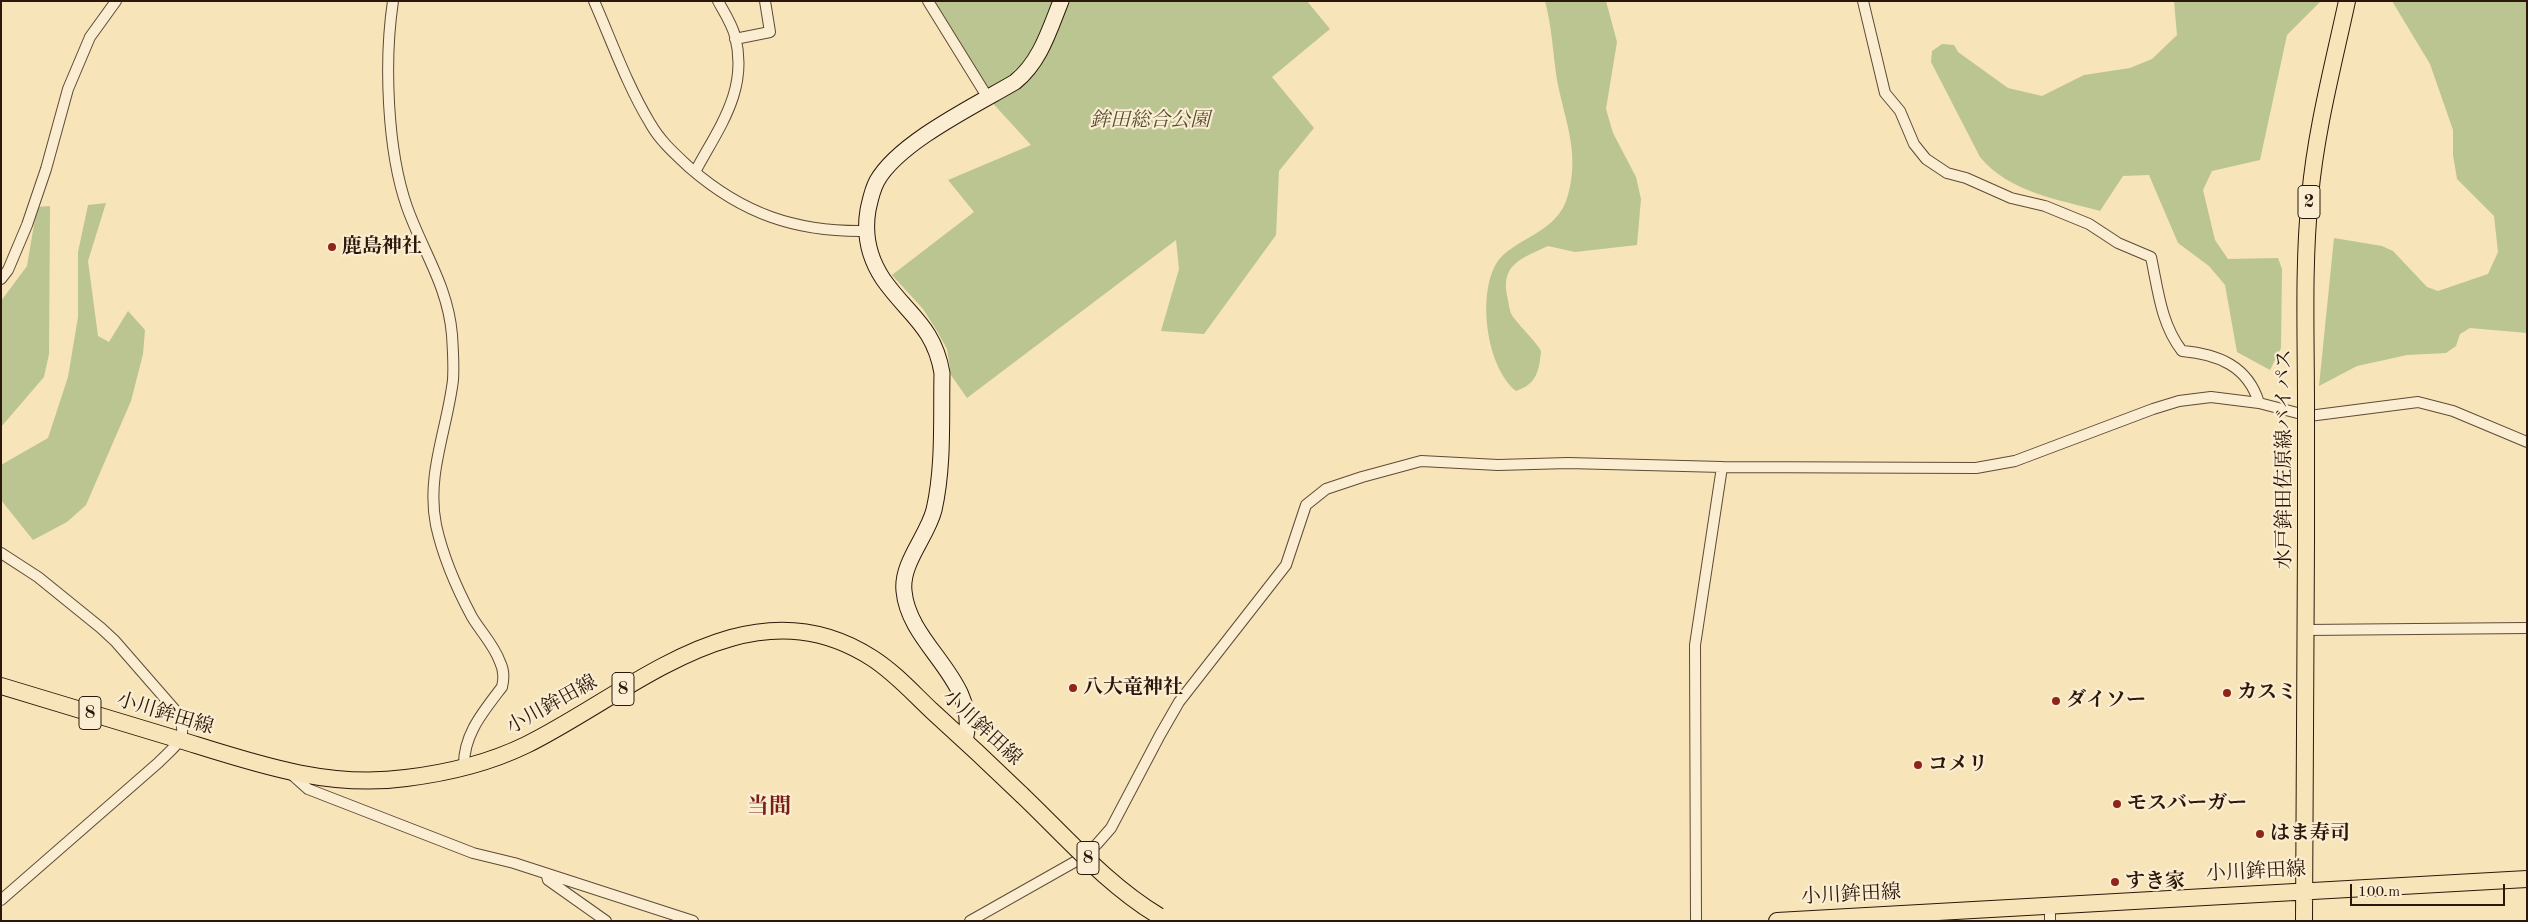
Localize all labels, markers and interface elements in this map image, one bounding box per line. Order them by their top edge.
park label: 鉾田総合公園 [1090,109,1210,133]
road number: 2 [2298,186,2320,218]
place label: 鹿島神社 [342,235,422,259]
marker: 鹿島神社 [326,241,338,253]
street label: 水戸鉾田佐原線バイパス [2273,349,2297,569]
street label: 小川鉾田線 [502,670,602,740]
road number: 8 [612,672,634,706]
place label: 八大竜神社 [1083,676,1183,700]
place label: カスミ [2237,681,2297,705]
marker: 八大竜神社 [1067,682,1079,694]
street label: 小川鉾田線 [937,685,1027,771]
marker: カスミ [2221,687,2233,699]
street label: 小川鉾田線 [114,688,216,740]
place label: ダイソー [2066,689,2146,713]
marker: ダイソー [2050,695,2062,707]
road number: 8 [79,696,101,730]
place label: コメリ [1928,753,1988,777]
marker: コメリ [1912,759,1924,771]
place label: モスバーガー [2127,792,2247,816]
district label: 当間 [747,794,791,820]
marker: モスバーガー [2111,798,2123,810]
place label: はま寿司 [2270,822,2350,846]
marker: はま寿司 [2254,828,2266,840]
road number: 8 [1077,841,1099,874]
street label: 小川鉾田線 [2205,857,2307,887]
place label: すき家 [2125,870,2185,894]
scale bar [2353,874,2508,906]
marker: すき家 [2109,876,2121,888]
street label: 小川鉾田線 [1800,880,1902,910]
text: 100 m [2358,885,2400,900]

